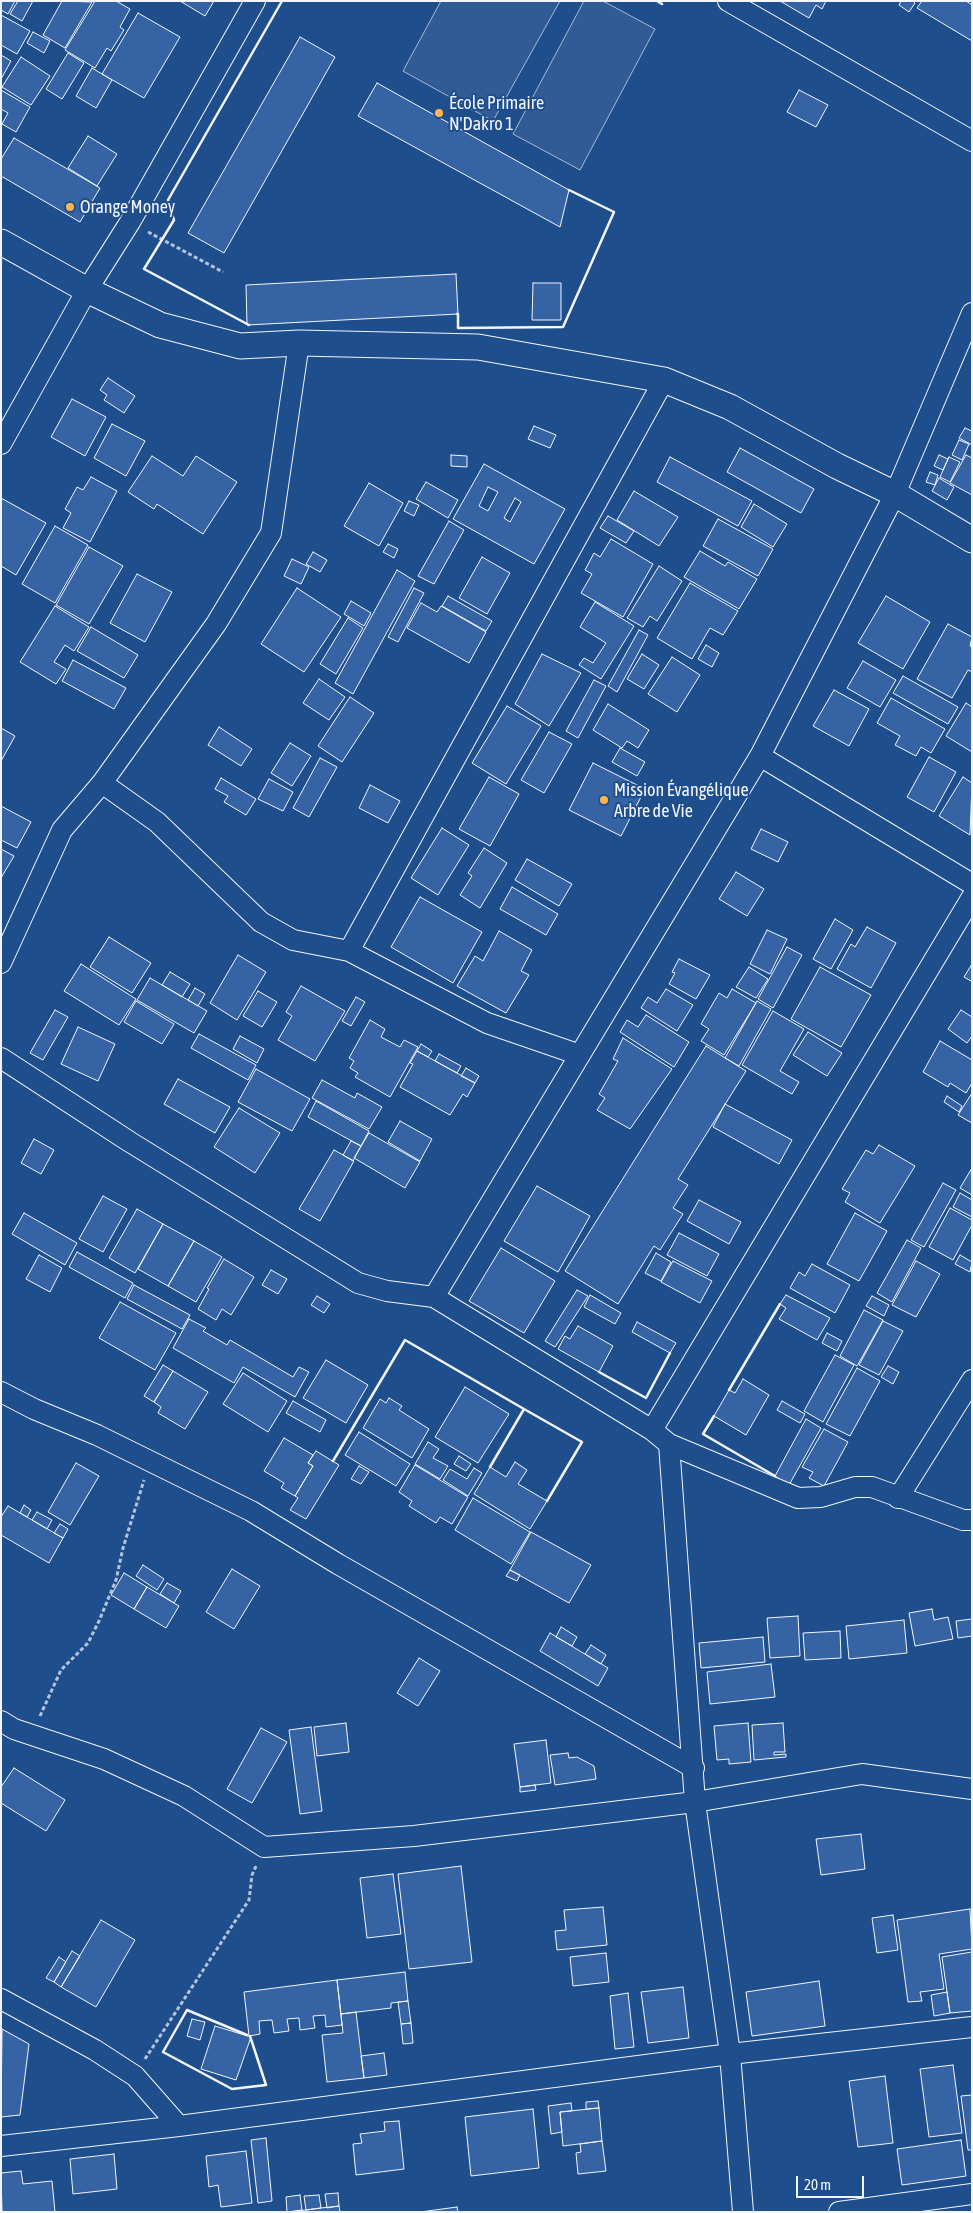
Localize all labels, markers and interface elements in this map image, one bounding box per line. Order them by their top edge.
place label: École Primaire N'Dakro 1 [449,92,544,134]
marker: École Primaire N'Dakro 1 [433,107,445,119]
place label: Orange Money [80,196,175,218]
marker: Orange Money [64,201,76,213]
place label: Mission Évangélique Arbre de Vie [614,779,749,822]
marker: Mission Évangélique Arbre de Vie [598,794,610,806]
scale bar [798,2166,866,2198]
text: 20 m [804,2176,831,2193]

